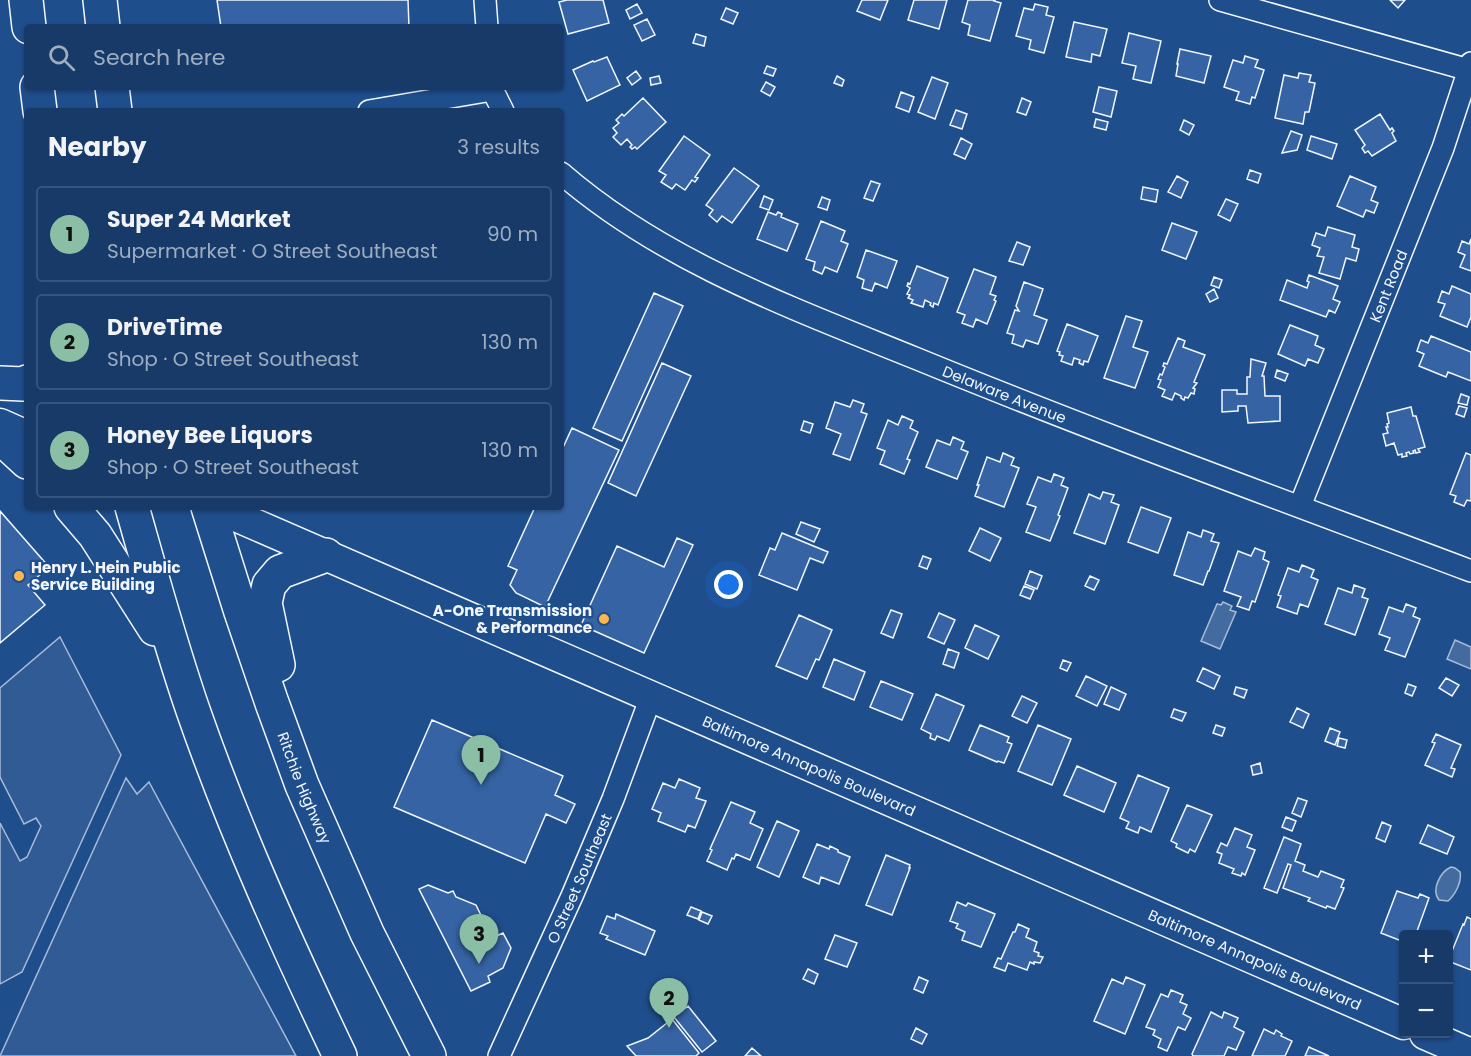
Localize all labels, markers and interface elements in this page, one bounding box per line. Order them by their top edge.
search box [24,24,564,90]
icon: search [45,41,78,74]
text: Search here [93,42,226,73]
text: Nearby [48,129,146,165]
text: 3 results [457,133,540,161]
text: Super 24 Market [107,204,291,235]
text: 1 [66,220,73,248]
text: 90 m [487,220,538,248]
text: Supermarket · O Street Southeast [107,237,437,265]
street label: Kent Road [1364,247,1412,325]
text: DriveTime [107,312,223,343]
text: 2 [64,328,75,356]
text: 130 m [481,328,538,356]
text: Shop · O Street Southeast [107,345,359,373]
street label: Delaware Avenue [940,360,1070,428]
text: Honey Bee Liquors [107,420,313,451]
text: 3 [63,436,76,464]
text: 130 m [481,436,538,464]
text: Shop · O Street Southeast [107,453,359,481]
place label: Henry L. Hein Public Service Building [31,557,180,595]
marker: Henry L. Hein Public Service Building [12,569,26,583]
your location [714,570,743,599]
place label: A-One Transmission & Performance [433,600,592,638]
marker: A-One Transmission & Performance [597,612,611,626]
street label: Baltimore Annapolis Boulevard [699,710,919,821]
street label: Ritchie Highway [273,729,337,847]
pin: 1 [462,736,500,785]
street label: O Street Southeast [541,810,616,946]
street label: Baltimore Annapolis Boulevard [1145,904,1365,1015]
pin: 3 [460,914,498,964]
map controls [1399,930,1453,1038]
button: + [1399,930,1453,984]
pin: 2 [650,978,688,1028]
button: − [1399,984,1453,1038]

